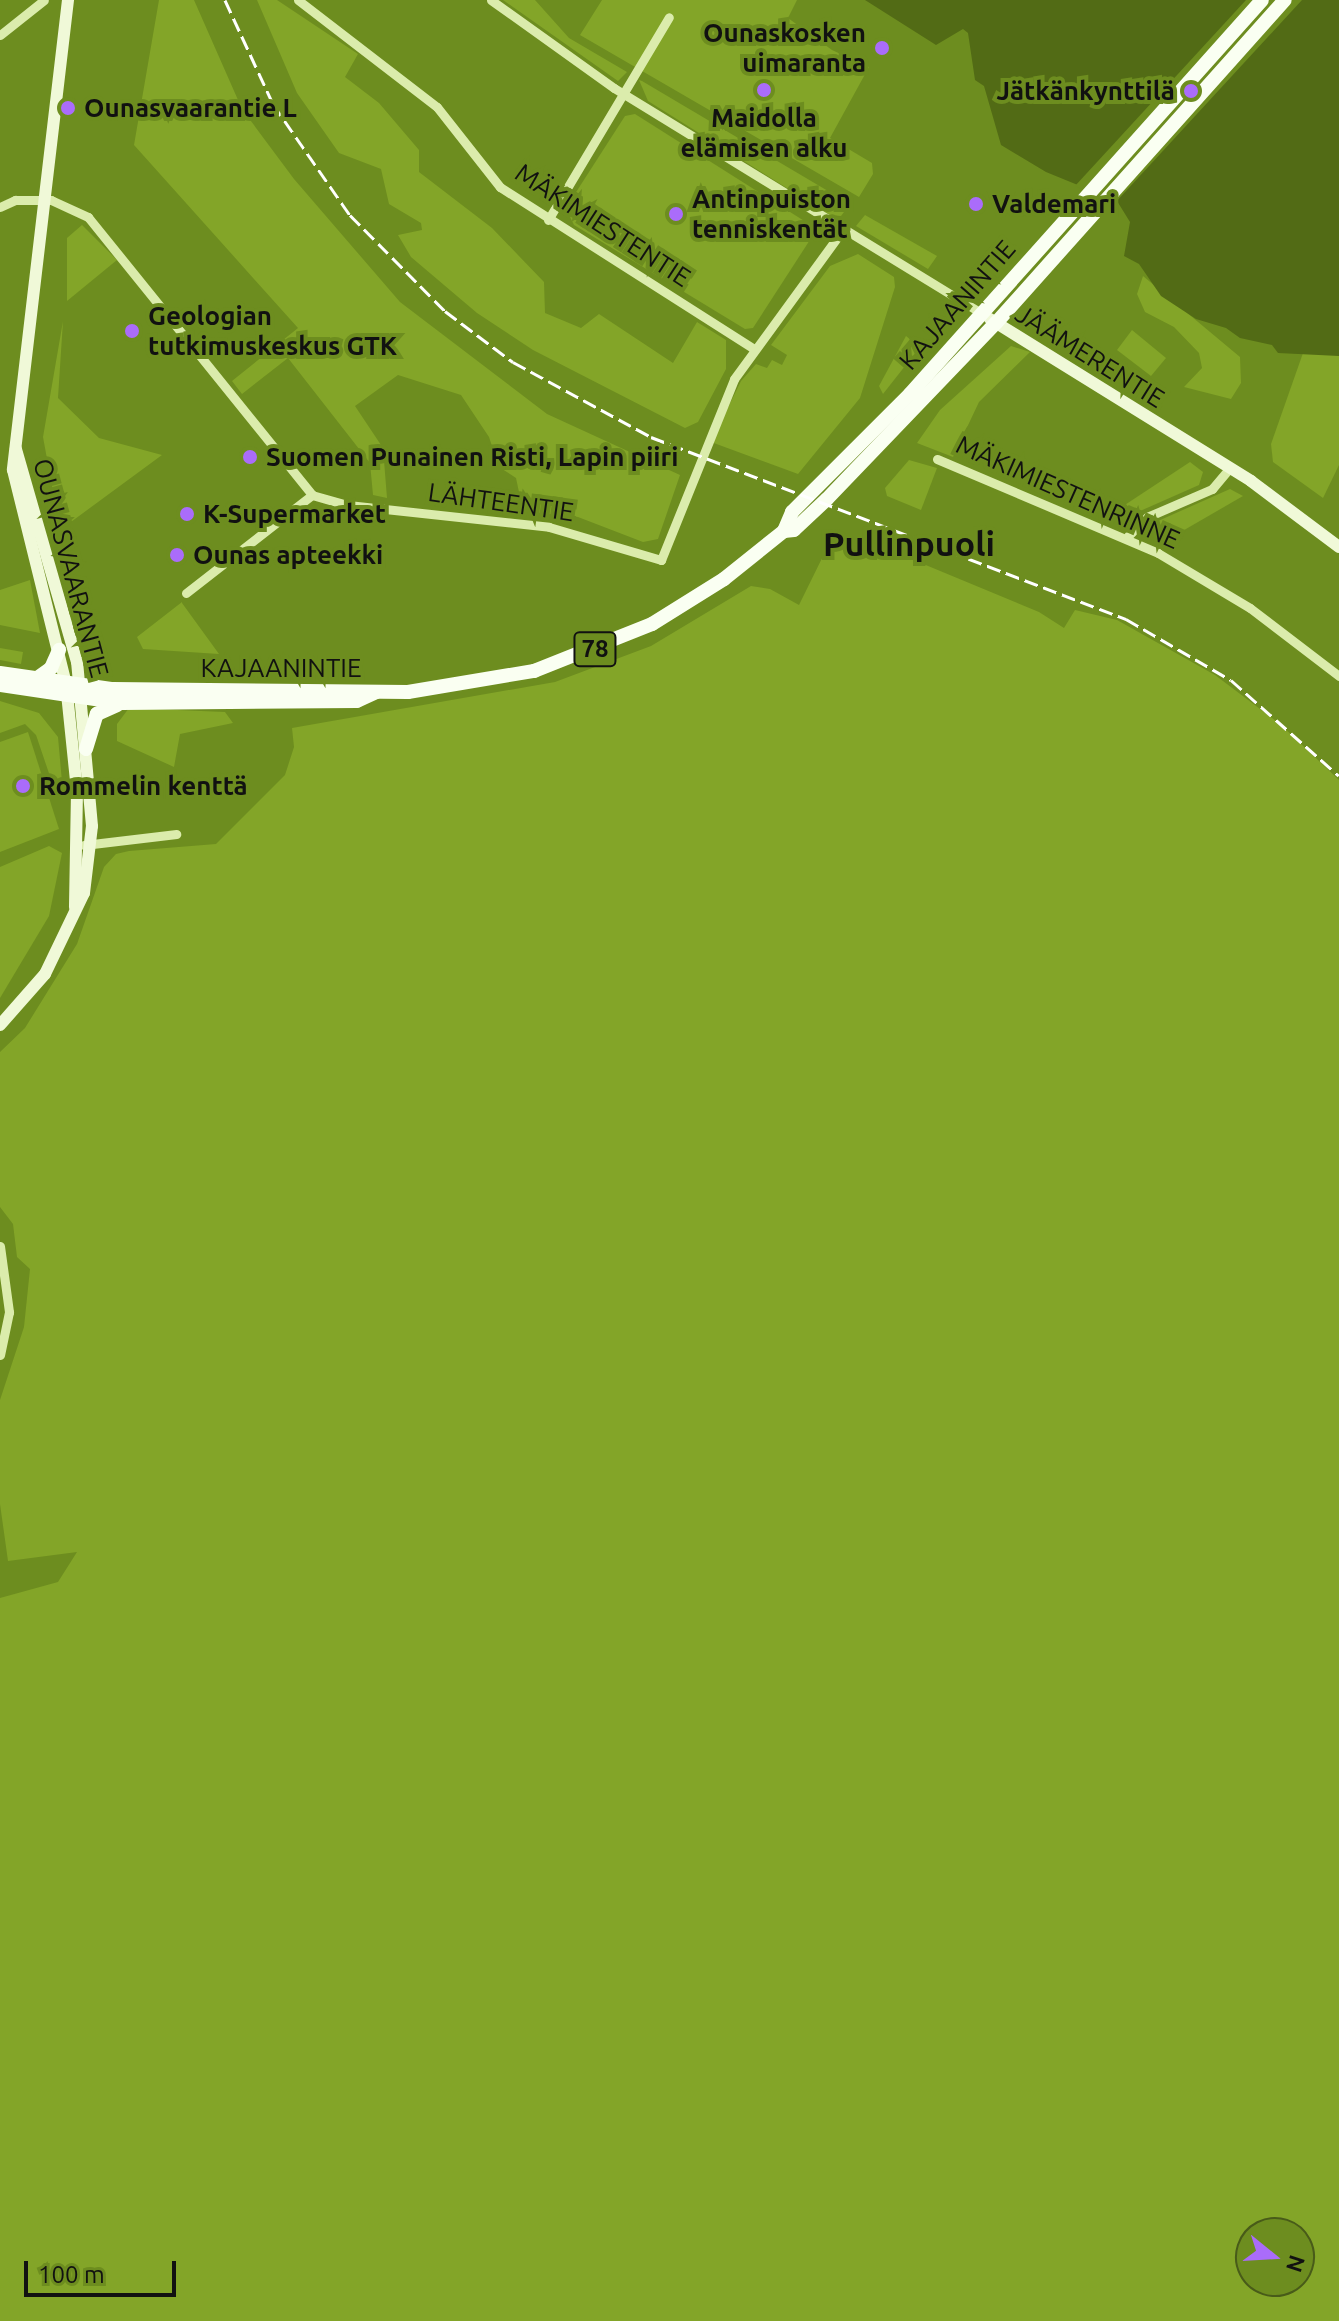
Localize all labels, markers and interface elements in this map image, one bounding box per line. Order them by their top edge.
place label: Ounaskosken uimaranta [703,17,866,78]
marker: Ounaskosken uimaranta [873,39,891,57]
place label: Jätkänkynttilä [996,75,1175,107]
marker: Maidolla elämisen alku [755,81,773,99]
marker: Jätkänkynttilä [1182,82,1200,100]
place label: Ounasvaarantie L [84,92,297,124]
marker: Ounasvaarantie L [59,99,77,117]
place label: Maidolla elämisen alku [680,102,848,164]
street label: MÄKIMIESTENTIE [510,157,696,293]
place label: Antinpuiston tenniskentät [692,183,851,244]
place label: Valdemari [992,188,1116,220]
marker: Valdemari [967,195,985,213]
marker: Antinpuiston tenniskentät [667,205,685,223]
street label: KAJAANINTIE [892,234,1022,376]
street label: JÄÄMERENTIE [1010,298,1170,414]
place label: Geologian tutkimuskeskus GTK [148,300,397,362]
marker: Geologian tutkimuskeskus GTK [123,322,141,340]
street label: MÄKIMIESTENRINNE [951,429,1185,555]
place label: Suomen Punainen Risti, Lapin piiri [266,441,678,473]
marker: Suomen Punainen Risti, Lapin piiri [241,448,259,466]
street label: OUNASVAARANTIE [27,455,115,681]
street label: LÄHTEENTIE [426,476,576,528]
place label: K-Supermarket [203,498,386,530]
marker: K-Supermarket [178,505,196,523]
district label: Pullinpuoli [823,524,995,564]
place label: Ounas apteekki [193,539,383,571]
marker: Ounas apteekki [168,546,186,564]
road number: 78 [573,629,617,669]
street label: KAJAANINTIE [200,652,362,684]
place label: Rommelin kenttä [39,770,248,802]
marker: Rommelin kenttä [14,777,32,795]
north arrow [1235,2217,1315,2297]
scale bar [28,2245,180,2295]
text: N [1282,2252,1311,2276]
text: 100 m [38,2261,105,2288]

